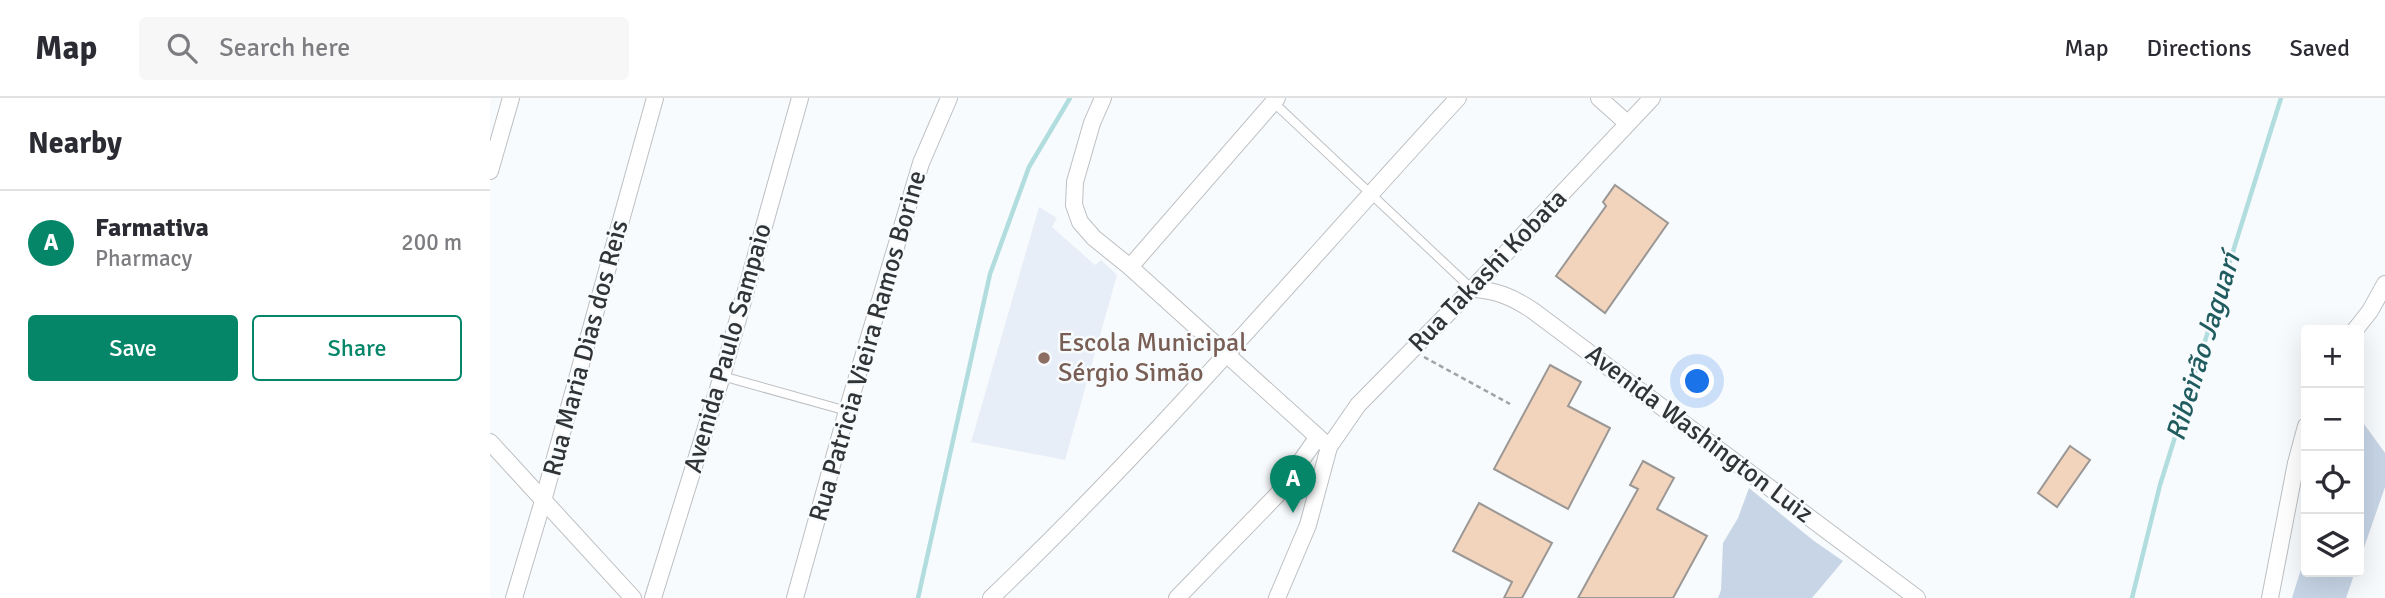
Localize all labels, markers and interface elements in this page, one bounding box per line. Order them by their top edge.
search box [139,17,629,80]
text: Map [35,28,97,69]
icon: search [163,29,201,67]
text: Search here [219,32,350,64]
text: Map [2064,33,2109,63]
text: Directions [2147,33,2252,63]
text: Saved [2290,33,2350,63]
text: Nearby [28,125,122,162]
street label: Rua Patricia Vieira Ramos Borine [802,167,934,525]
street label: Rua Takashi Kobata [1402,183,1574,359]
text: Farmativa [95,212,209,244]
street label: Rua Maria Dias dos Reis [536,217,636,479]
street label: Avenida Paulo Sampaio [677,220,779,476]
text: A [44,228,58,257]
text: 200 m [401,228,462,257]
text: Pharmacy [95,244,192,273]
water label: Ribeirão Jaguarí [2158,244,2249,445]
button: Save [28,315,238,381]
button: Share [252,315,462,381]
map controls [2301,325,2364,577]
button: + [2301,325,2364,388]
place label: Escola Municipal Sérgio Simão [1058,327,1247,389]
street label: Avenida Washington Luiz [1579,338,1819,530]
marker: Escola Municipal Sérgio Simão [1036,350,1052,366]
your location [1680,364,1714,398]
button: − [2301,388,2364,451]
button: locate [2301,451,2364,514]
pin: A [1270,455,1316,513]
button: layers [2301,514,2364,577]

